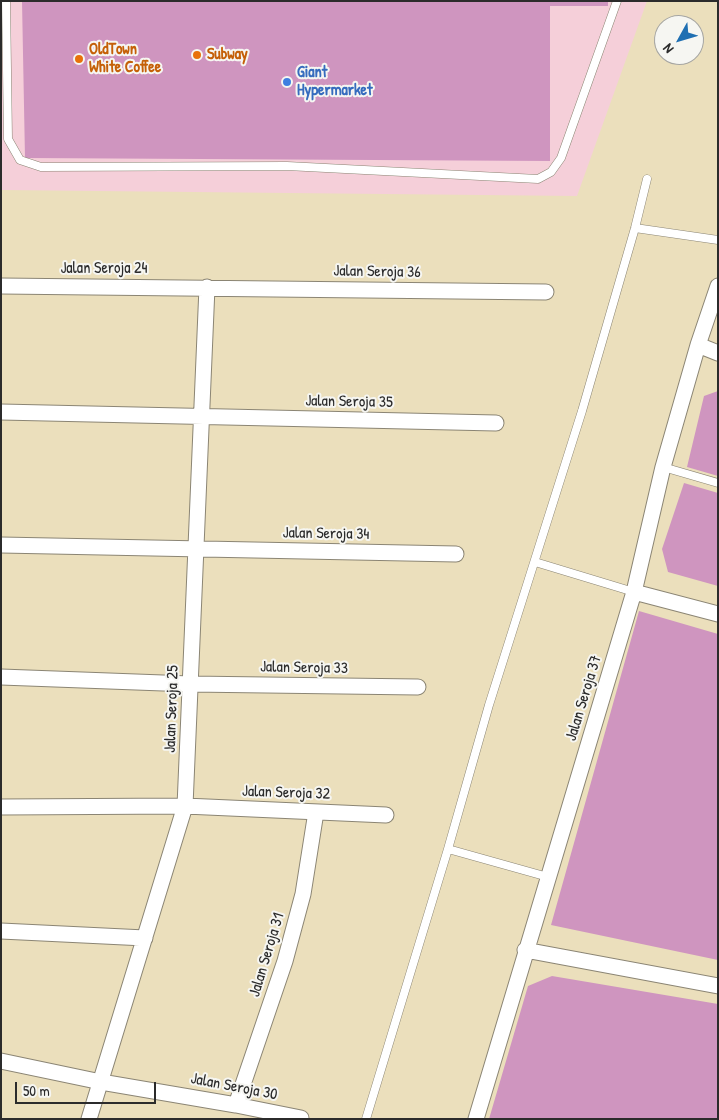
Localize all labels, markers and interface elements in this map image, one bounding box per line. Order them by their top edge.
north arrow [654,15,704,65]
place label: OldTown White Coffee [89,40,161,78]
text: N [658,40,677,58]
place label: Subway [207,45,248,65]
marker: Subway [191,49,203,61]
marker: OldTown White Coffee [73,53,85,65]
place label: Giant Hypermarket [297,63,372,101]
marker: Giant Hypermarket [281,76,293,88]
street label: Jalan Seroja 24 [60,259,148,279]
street label: Jalan Seroja 36 [333,262,421,282]
street label: Jalan Seroja 35 [305,392,393,412]
street label: Jalan Seroja 34 [282,524,370,544]
street label: Jalan Seroja 37 [562,653,606,743]
street label: Jalan Seroja 33 [260,658,348,678]
street label: Jalan Seroja 25 [161,665,183,753]
street label: Jalan Seroja 32 [242,782,330,804]
street label: Jalan Seroja 31 [245,911,289,999]
street label: Jalan Seroja 30 [189,1069,279,1105]
scale bar [18,1072,159,1104]
text: 50 m [23,1080,50,1101]

